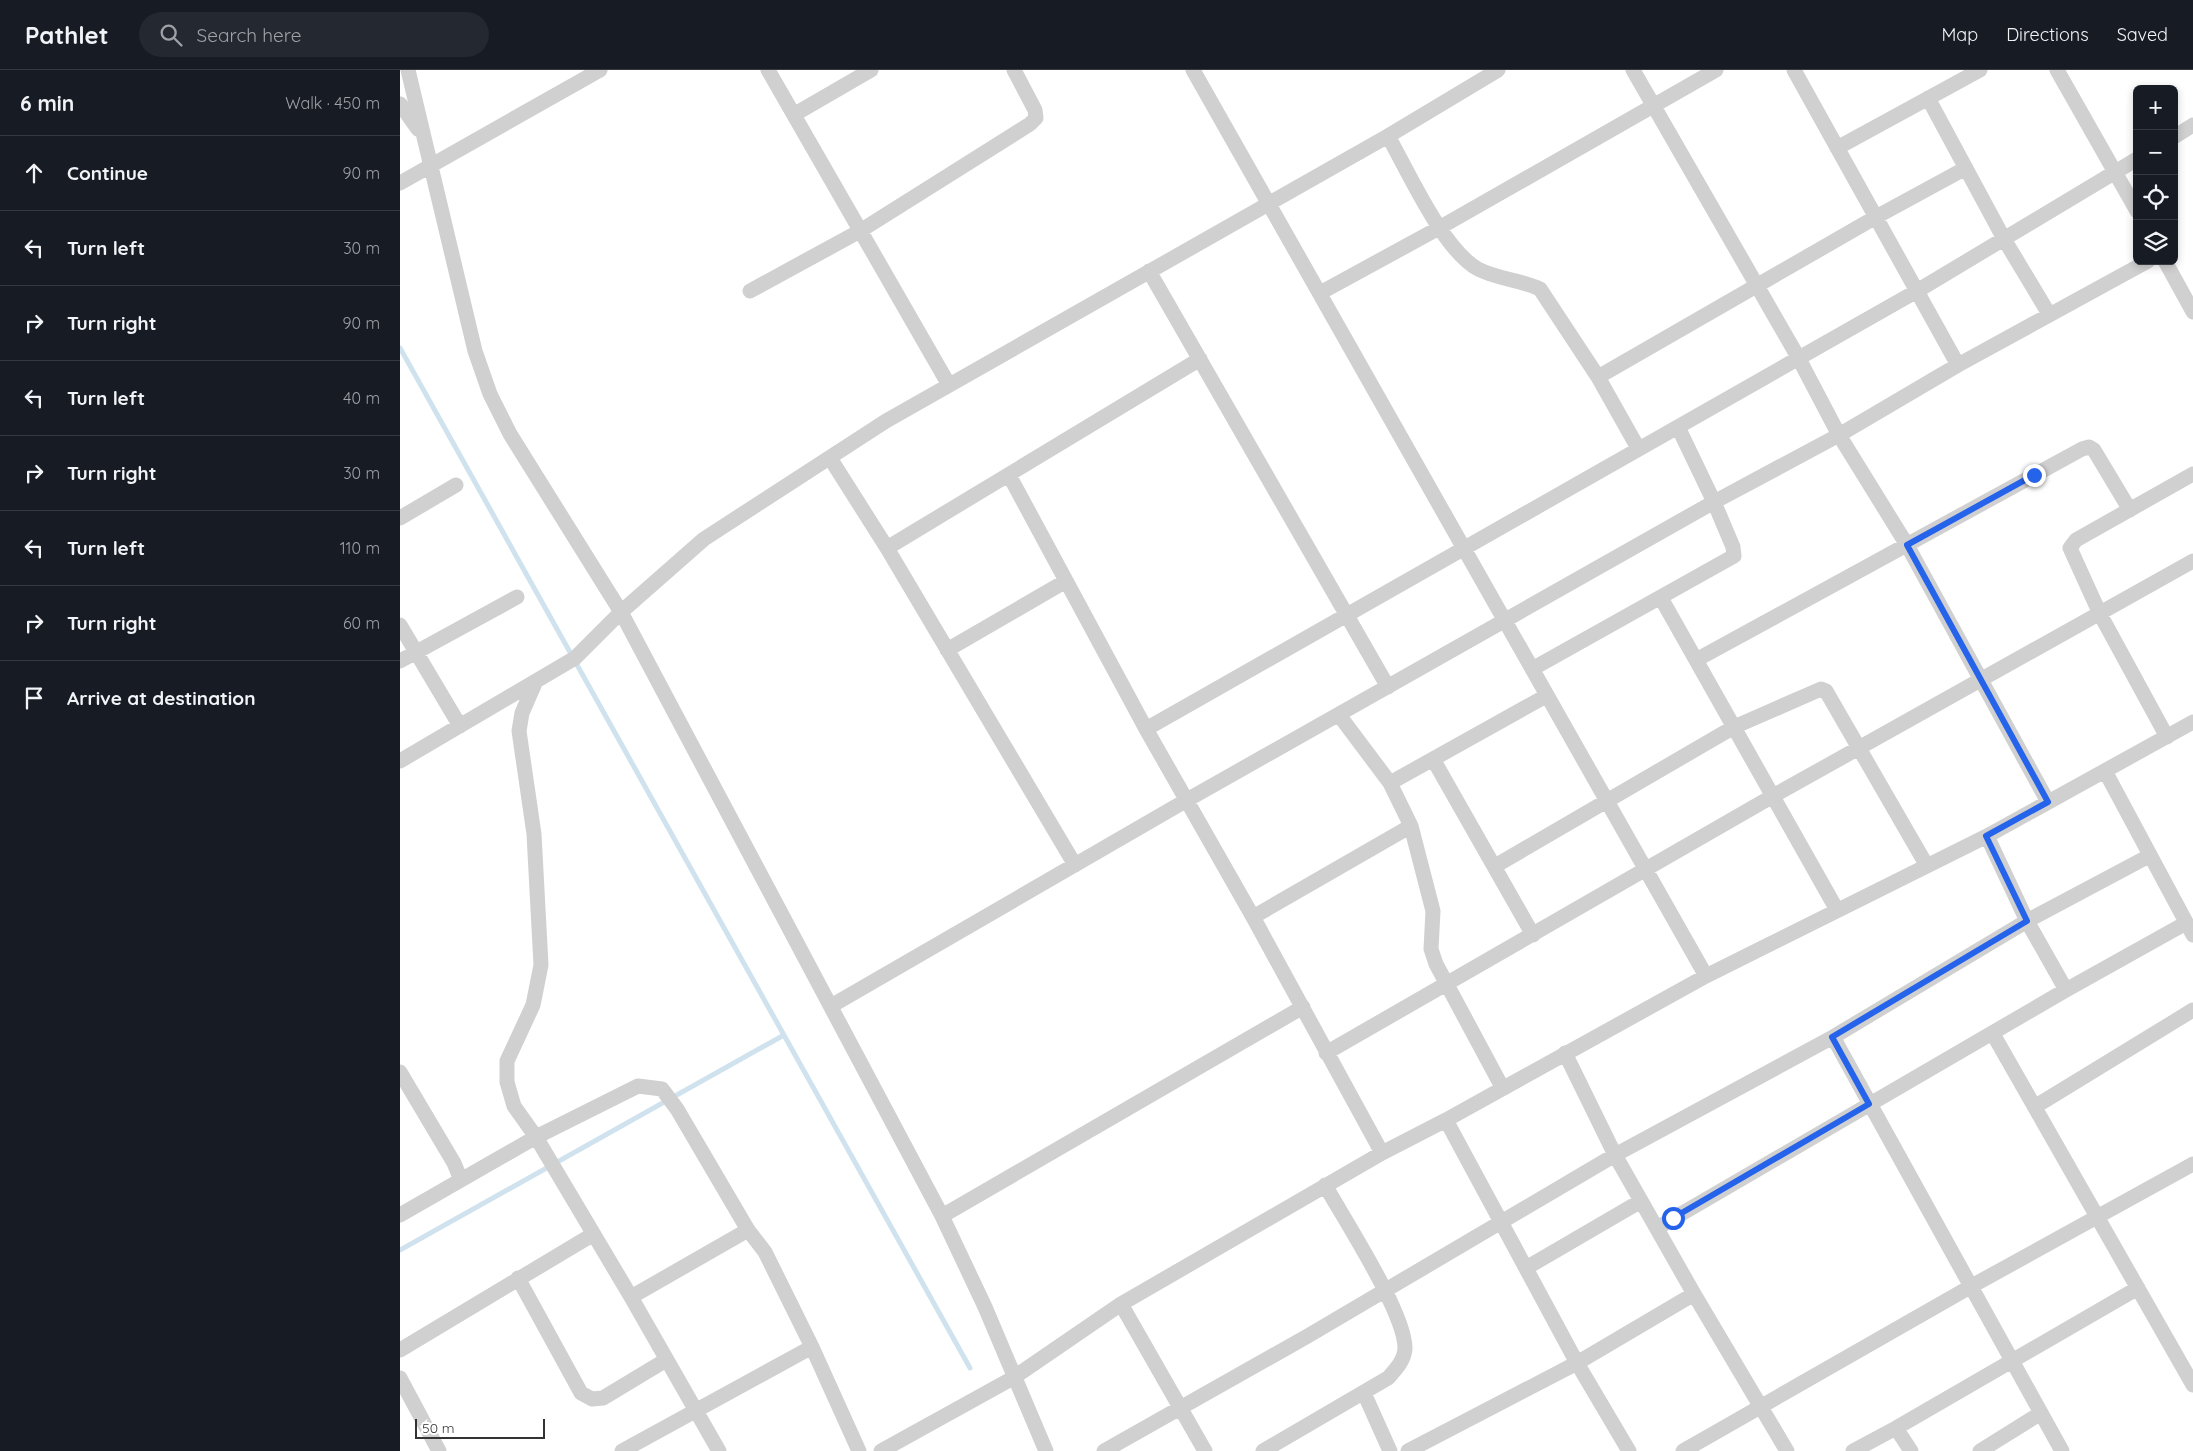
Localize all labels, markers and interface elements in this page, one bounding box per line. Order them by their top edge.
search box [139,12,489,57]
text: Pathlet [25,20,109,50]
icon: search [157,21,185,49]
text: Search here [197,23,301,47]
text: Map [1941,23,1978,46]
text: Directions [2006,23,2089,46]
text: Saved [2117,23,2168,46]
map controls [2133,85,2178,265]
button: + [2133,85,2178,130]
text: 6 min [20,90,74,116]
text: Walk · 450 m [285,93,380,113]
button: − [2133,130,2178,175]
icon: ahead [20,159,48,187]
text: Continue [67,161,148,185]
text: 90 m [343,163,380,183]
button: locate [2133,175,2178,220]
button: layers [2133,220,2178,265]
icon: left [20,234,48,262]
text: Turn left [67,236,145,260]
text: 30 m [343,238,380,258]
icon: right [20,309,48,337]
text: Turn right [67,311,156,335]
text: 90 m [343,313,380,333]
icon: left [20,384,48,412]
text: Turn left [67,386,145,410]
text: 40 m [343,388,380,408]
icon: right [20,459,48,487]
text: Turn right [67,461,156,485]
text: 30 m [343,463,380,483]
route end [2023,464,2046,487]
icon: left [20,534,48,562]
text: Turn left [67,536,145,560]
text: 110 m [340,538,380,558]
icon: right [20,609,48,637]
text: Turn right [67,611,156,635]
text: 60 m [343,613,380,633]
icon: arrive [20,684,48,712]
text: Arrive at destination [67,686,256,710]
route start [1662,1207,1685,1230]
scale bar [415,1416,545,1439]
text: 50 m [422,1419,455,1437]

